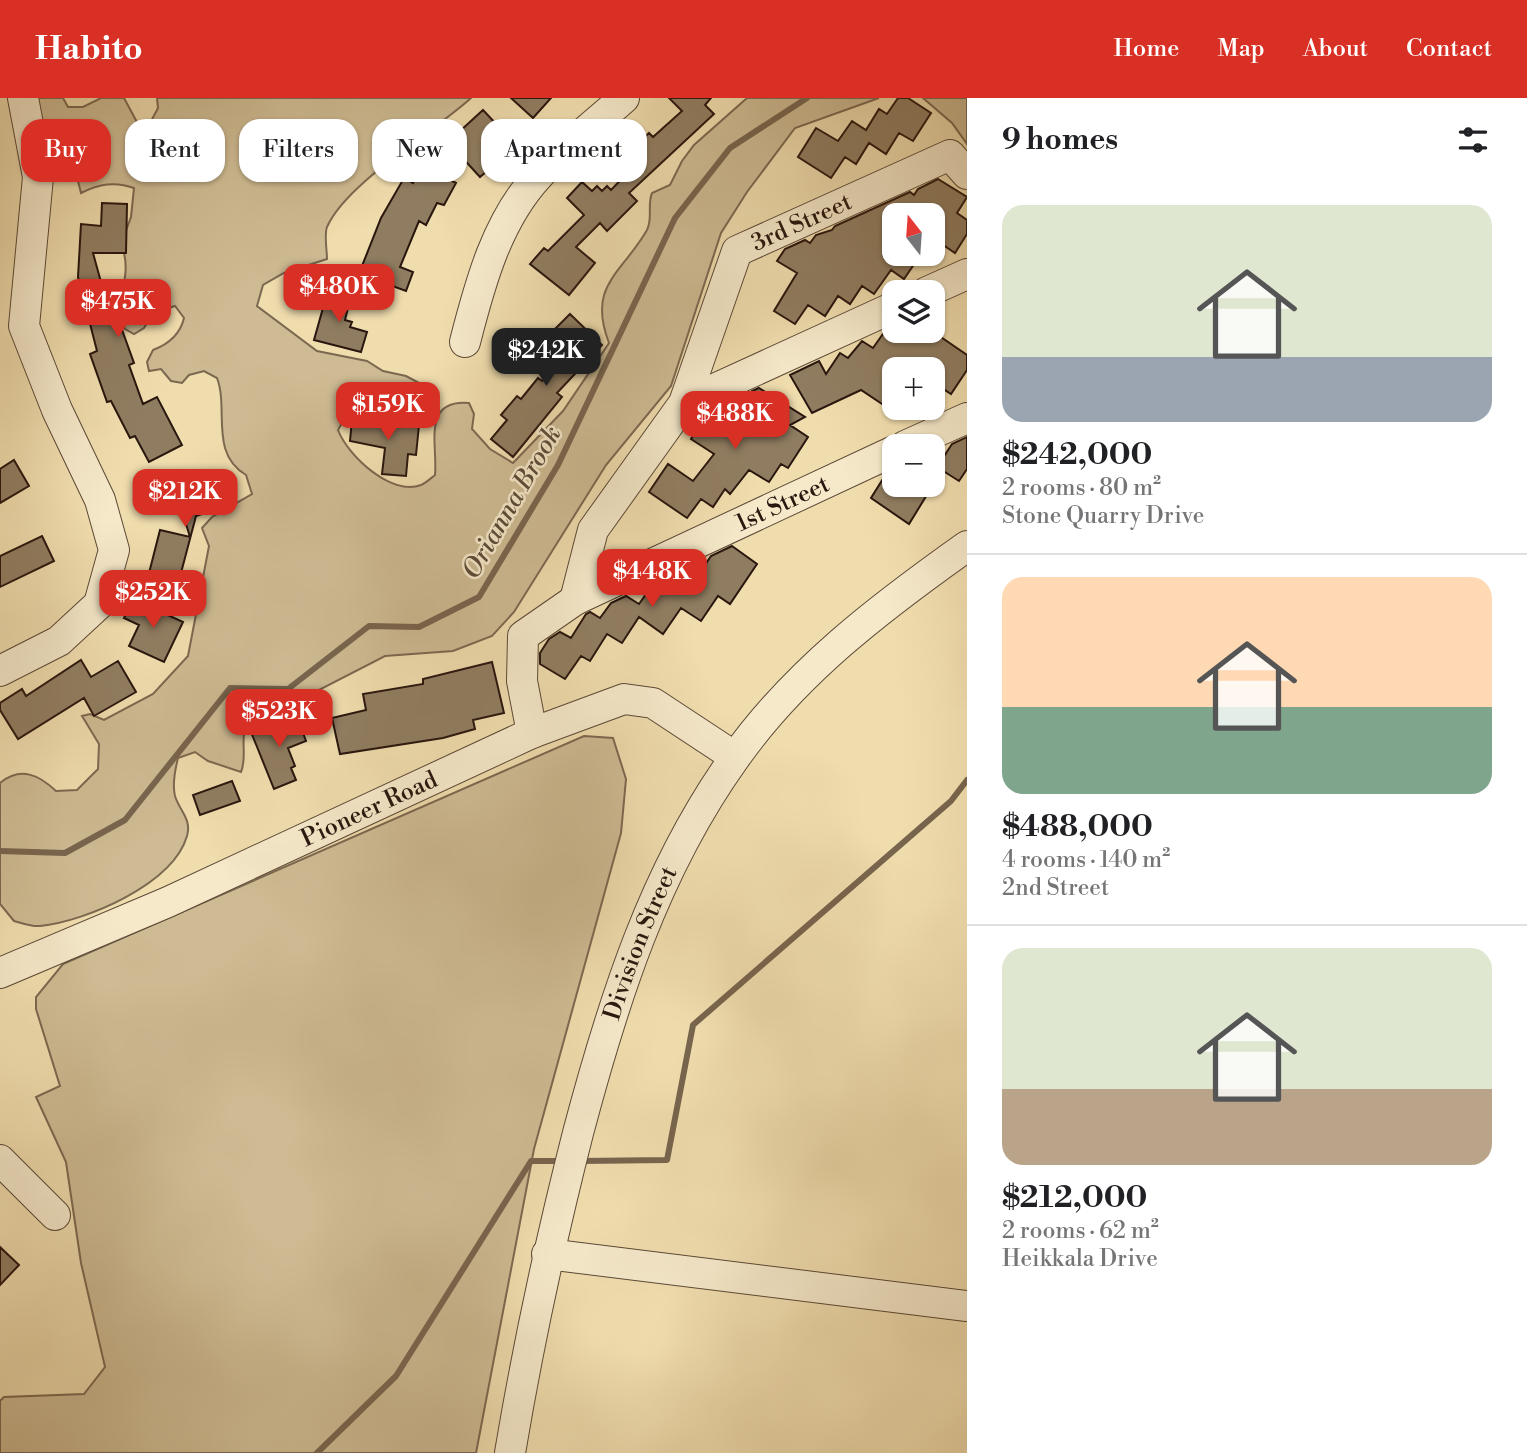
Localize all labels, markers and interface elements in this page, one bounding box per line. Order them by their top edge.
text: Habito [35,29,143,70]
text: Home [1114,34,1179,64]
text: Map [1217,34,1265,64]
text: About [1303,34,1368,64]
text: Contact [1406,34,1492,64]
chip: Buy [21,119,111,182]
chip: Rent [125,119,225,182]
chip: Filters [239,119,358,182]
chip: New [372,119,467,182]
chip: Apartment [481,119,647,182]
text: 9 homes [1002,121,1118,159]
icon: filters [1454,121,1492,159]
street label: 3rd Street [747,187,857,259]
north arrow [882,203,945,266]
map controls [882,203,945,497]
icon: home [1184,251,1310,377]
pin: $480K [290,264,388,324]
text: $480K [299,273,379,301]
pin: $475K [69,280,167,339]
button: layers [882,280,945,343]
text: $475K [81,288,155,316]
pin: $242K [497,328,595,388]
text: $242K [508,337,584,365]
button: + [882,357,945,420]
pin: $159K [339,382,437,442]
text: $159K [352,391,424,419]
pin: $488K [686,392,784,451]
text: $488K [696,400,774,428]
water label: Orianna Brook [455,420,569,585]
button: − [882,434,945,497]
text: $242,000 [1002,436,1152,474]
street label: 1st Street [731,469,835,539]
pin: $212K [136,470,234,529]
text: 2 rooms · 80 m² [1002,474,1161,502]
text: $212K [149,478,221,506]
text: Stone Quarry Drive [1002,502,1204,530]
pin: $448K [603,550,701,609]
text: $448K [613,558,691,586]
pin: $252K [104,570,202,630]
text: $252K [115,579,191,607]
icon: home [1184,623,1310,749]
pin: $523K [230,690,328,749]
text: $523K [242,698,316,726]
street label: Pioneer Road [296,765,443,854]
text: $488,000 [1002,808,1153,846]
text: 4 rooms · 140 m² [1002,846,1170,874]
street label: Division Street [597,861,685,1024]
text: 2nd Street [1002,874,1109,902]
icon: home [1184,994,1310,1120]
text: $212,000 [1002,1179,1147,1217]
text: 2 rooms · 62 m² [1002,1217,1159,1245]
text: Heikkala Drive [1002,1245,1158,1273]

